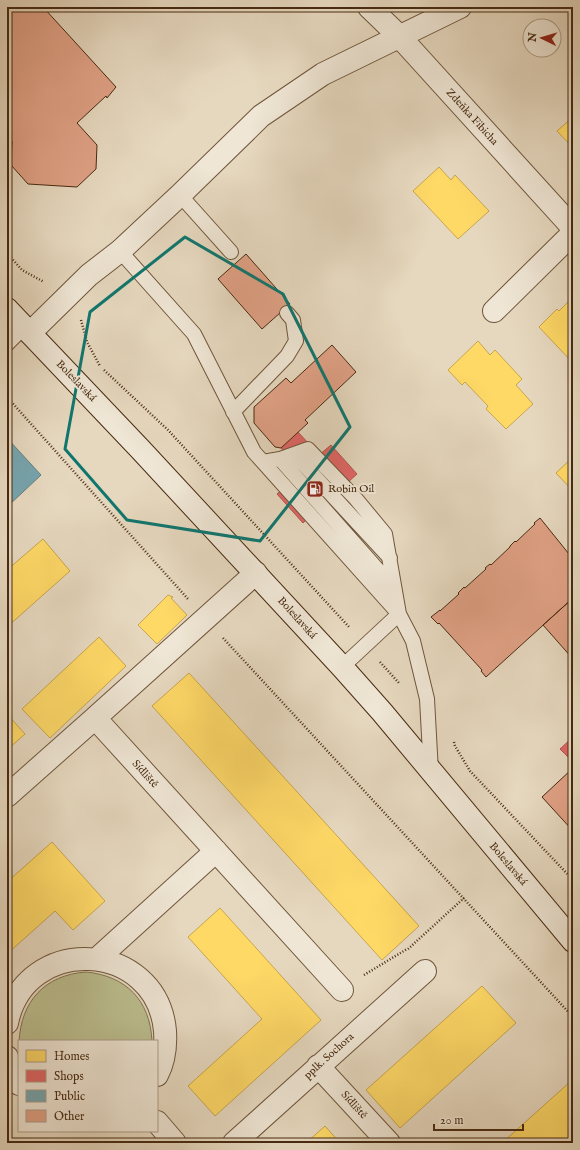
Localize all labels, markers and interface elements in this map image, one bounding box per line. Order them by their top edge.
north arrow [522,18,562,58]
text: N [526,31,540,44]
street label: Zdeňka Fibicha [443,86,501,148]
street label: Boleslavská [53,357,99,405]
fuel station icon: Robin Oil [305,479,325,499]
place label: Robin Oil [328,482,374,496]
street label: Boleslavská [274,594,320,642]
street label: Sídliště [129,757,161,791]
street label: Boleslavská [486,840,530,889]
street label: pplk. Sochora [301,1030,357,1082]
legend [18,1040,158,1132]
text: Homes [54,1049,90,1064]
text: Shops [54,1069,84,1085]
street label: Sídliště [338,1088,370,1122]
text: Public [54,1089,85,1104]
scale bar [434,1106,523,1132]
text: Other [54,1109,85,1124]
text: 20 m [440,1113,463,1128]

